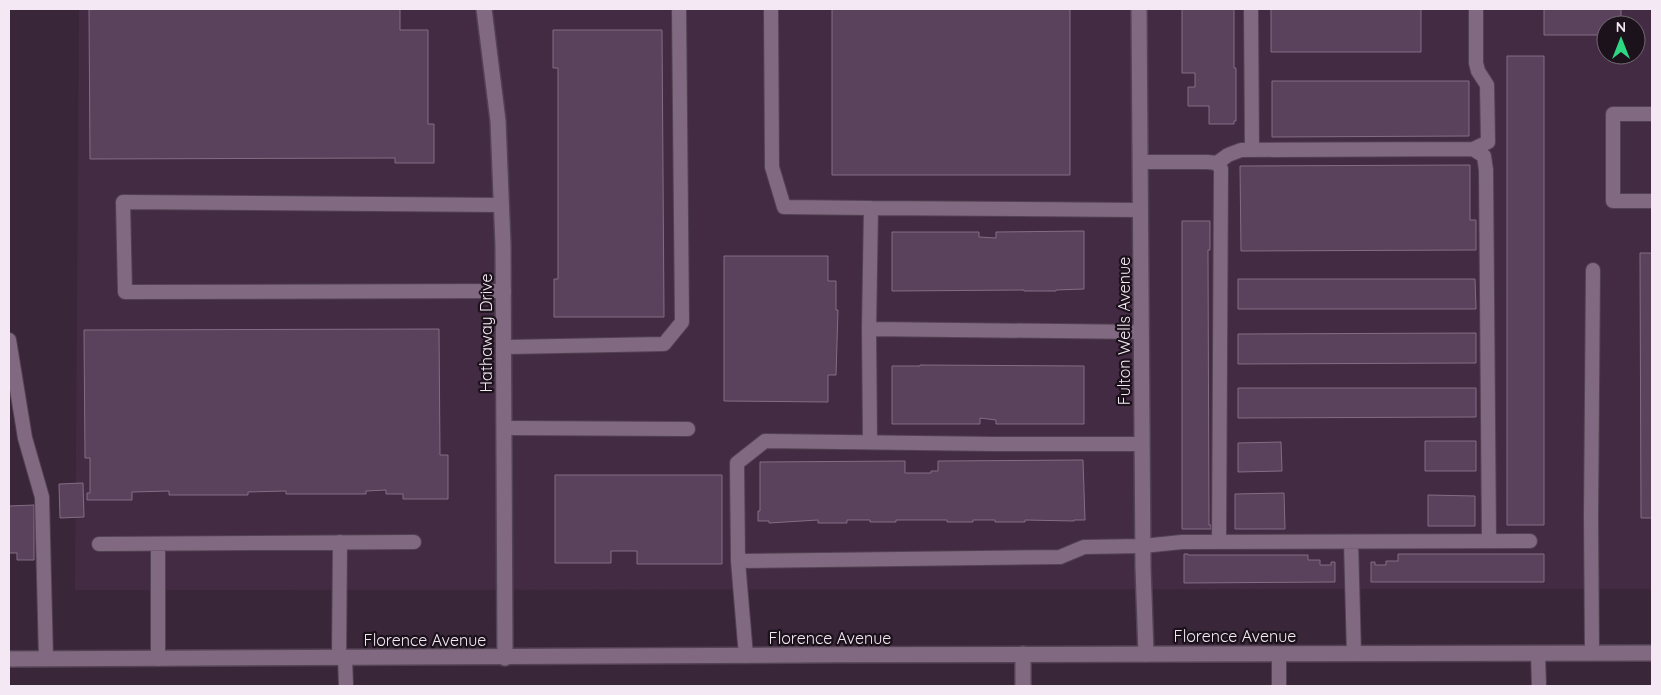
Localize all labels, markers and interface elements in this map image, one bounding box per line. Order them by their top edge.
north arrow [1596,15,1646,65]
text: N [1616,18,1626,36]
street label: Fulton Wells Avenue [1114,257,1134,405]
street label: Hathaway Drive [476,273,496,393]
street label: Florence Avenue [1174,626,1296,646]
street label: Florence Avenue [769,628,891,648]
street label: Florence Avenue [364,630,486,650]

